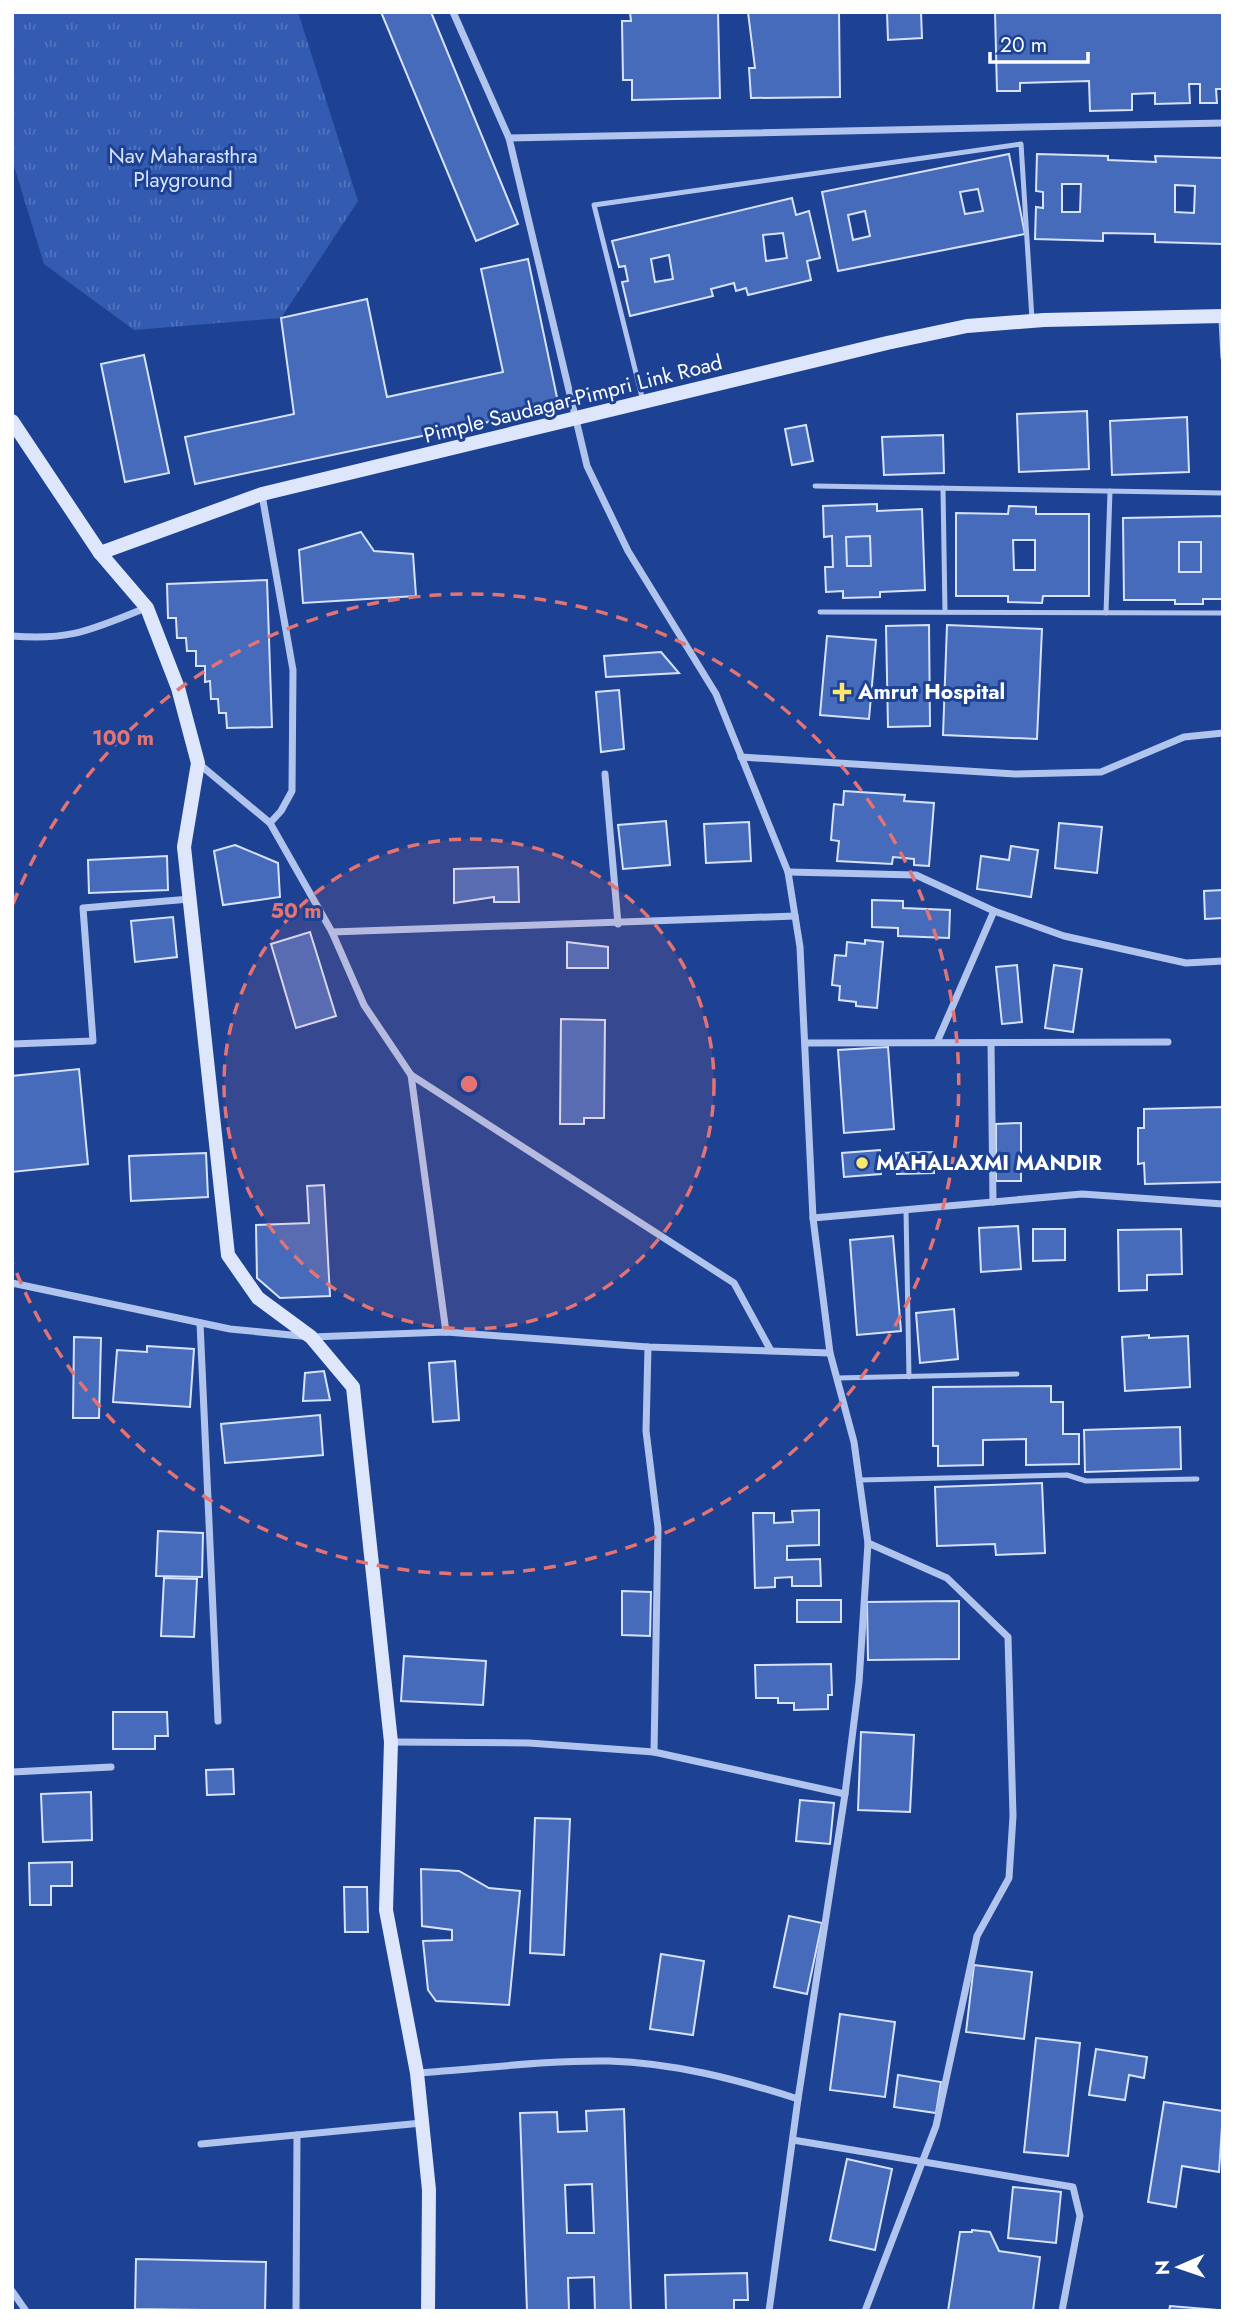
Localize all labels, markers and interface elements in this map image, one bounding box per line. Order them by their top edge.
scale bar [990,21,1088,65]
text: 20 m [1000,30,1047,60]
park label: Nav Maharasthra Playground [108,141,258,195]
street label: Pimple Saudagar-Pimpri Link Road [421,347,725,451]
place label: Amrut Hospital [857,677,1005,707]
marker: Amrut Hospital [832,682,852,702]
text: 100 m [92,723,154,753]
text: 50 m [271,896,321,926]
centre of rings [457,1072,481,1096]
place label: MAHALAXMI MANDIR [876,1148,1102,1178]
marker: MAHALAXMI MANDIR [854,1155,870,1171]
north arrow [1144,2232,1214,2302]
text: N [1149,2260,1176,2276]

